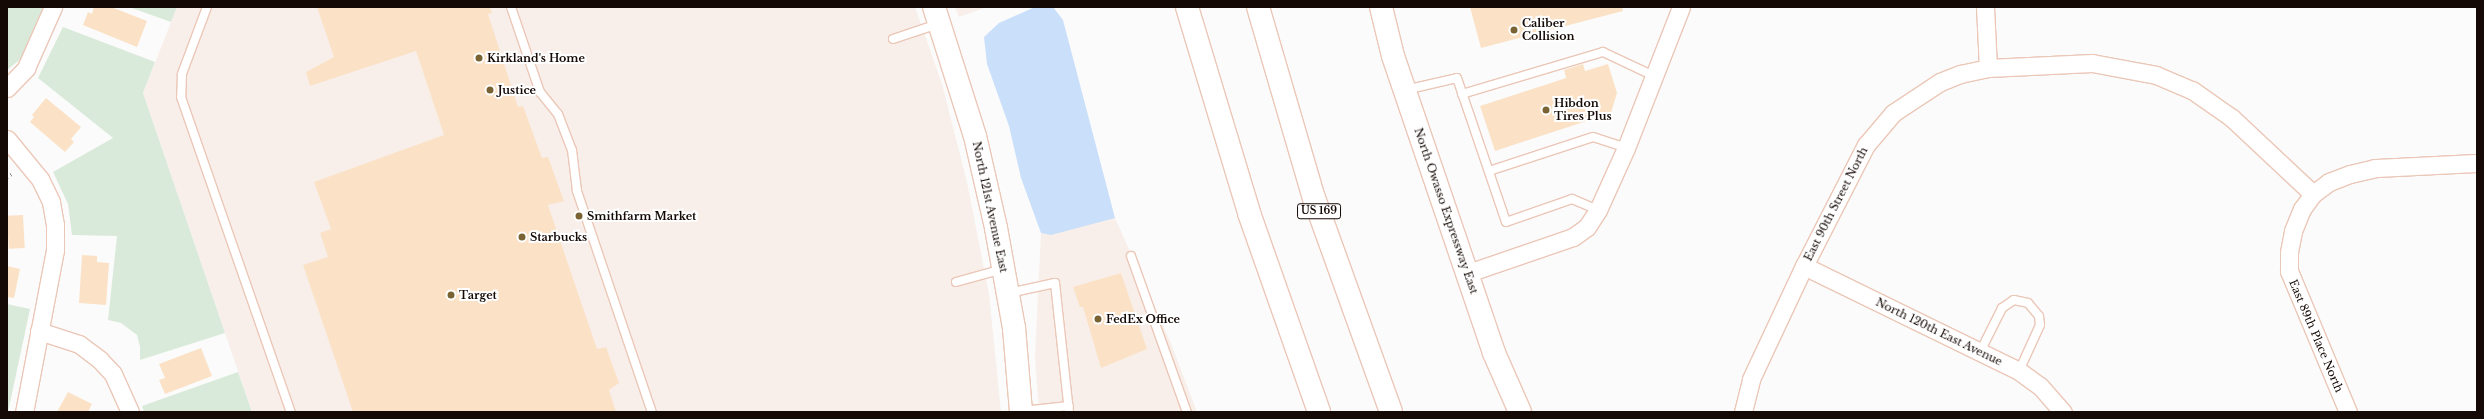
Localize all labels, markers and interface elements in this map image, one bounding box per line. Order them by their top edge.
place label: Caliber Collision [1522,17,1574,43]
marker: Caliber Collision [1509,25,1519,35]
place label: Kirkland's Home [487,51,585,65]
marker: Kirkland's Home [474,53,484,63]
place label: Justice [498,83,536,97]
marker: Justice [485,85,495,95]
place label: Hibdon Tires Plus [1554,97,1612,123]
marker: Hibdon Tires Plus [1541,105,1551,115]
street label: North Owasso Expressway East [1411,126,1481,296]
street label: North 121st Avenue East [970,140,1010,274]
street label: East 90th Street North [1801,145,1871,263]
road number: US 169 [1297,203,1341,219]
place label: Smithfarm Market [587,209,696,223]
marker: Smithfarm Market [574,211,584,221]
place label: Starbucks [530,230,587,244]
marker: Starbucks [517,232,527,242]
street label: East 89th Place North [2286,278,2346,394]
place label: Target [459,288,497,302]
marker: Target [446,290,456,300]
street label: North 120th East Avenue [1873,295,2005,369]
place label: FedEx Office [1106,312,1180,326]
marker: FedEx Office [1093,314,1103,324]

